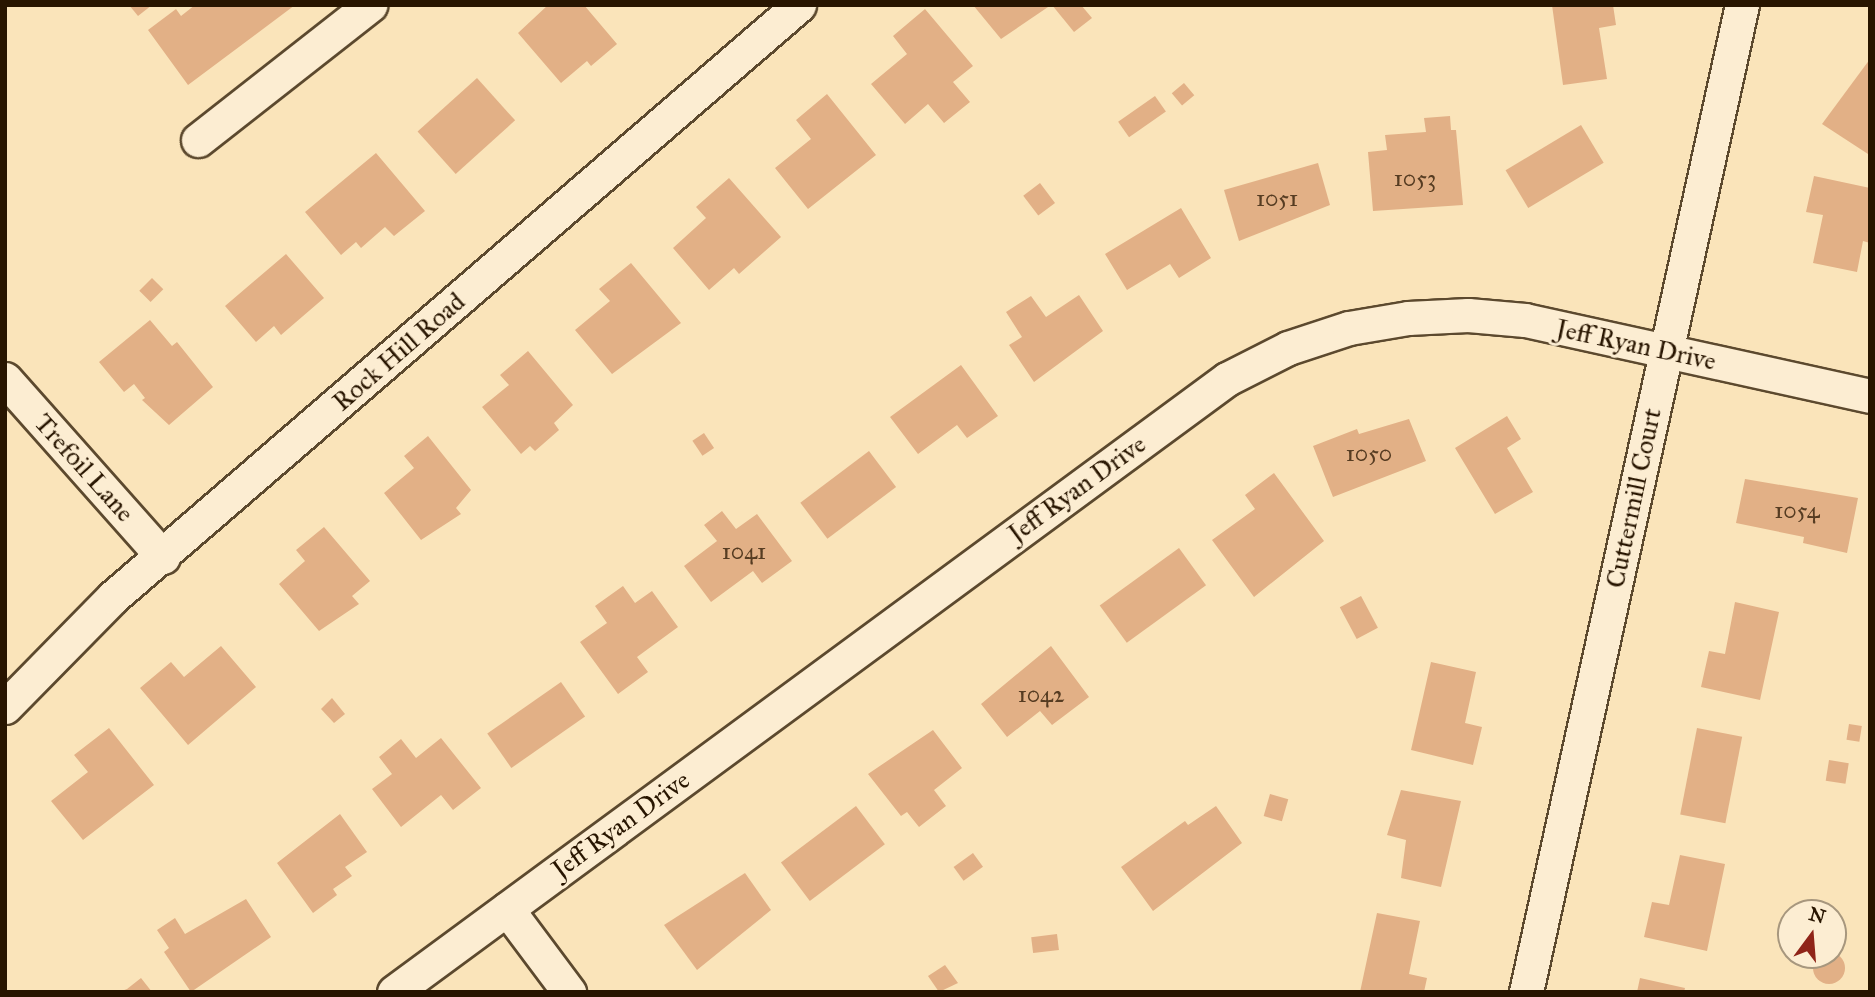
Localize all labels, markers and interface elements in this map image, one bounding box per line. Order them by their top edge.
house number: 1053 [1394,164,1436,192]
house number: 1051 [1256,184,1298,212]
street label: Rock Hill Road [327,286,471,418]
street label: Jeff Ryan Drive [1553,313,1719,377]
street label: Cuttermill Court [1600,405,1668,591]
street label: Trefoil Lane [27,408,141,528]
street label: Jeff Ryan Drive [1002,429,1152,549]
house number: 1050 [1346,439,1392,467]
house number: 1054 [1774,496,1820,524]
house number: 1041 [722,537,766,565]
house number: 1042 [1018,680,1064,708]
street label: Jeff Ryan Drive [546,765,696,885]
north arrow [1777,899,1847,969]
text: N [1806,902,1828,929]

